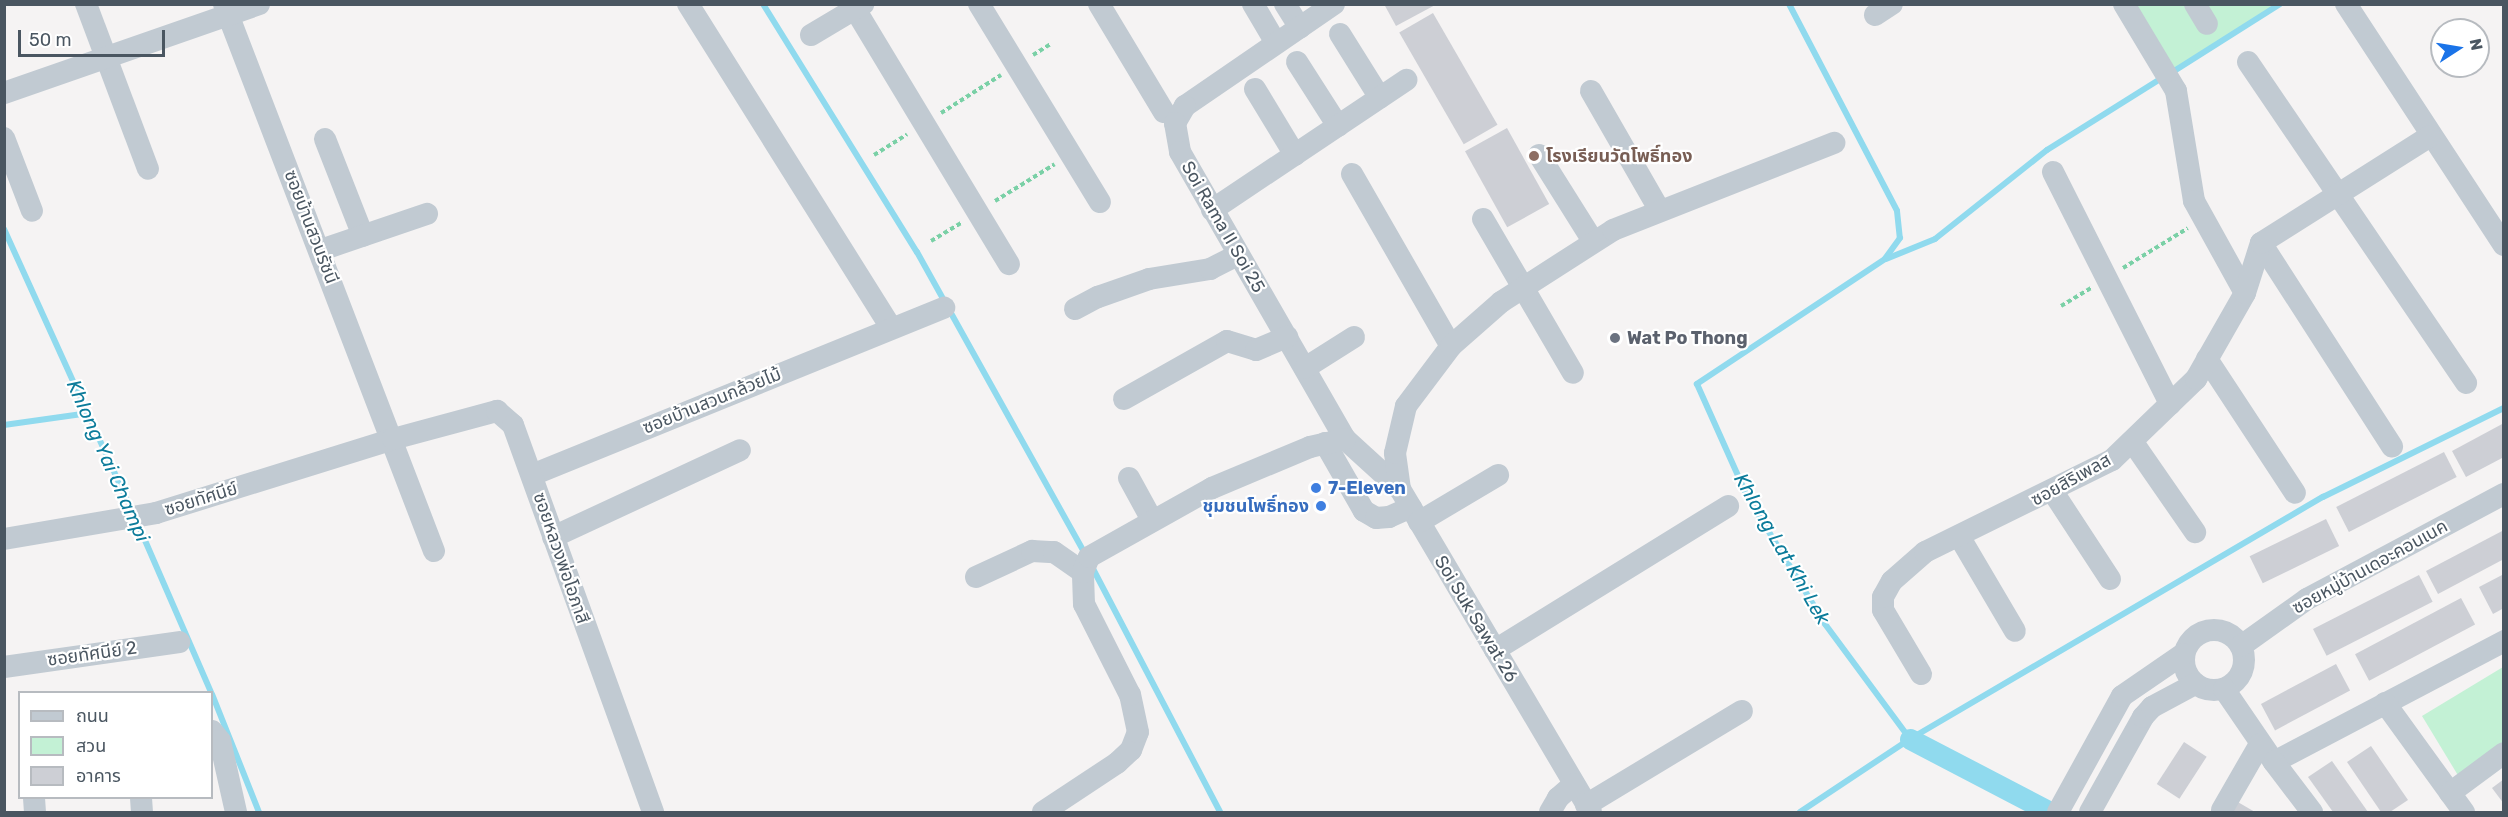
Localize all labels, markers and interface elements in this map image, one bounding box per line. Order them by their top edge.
scale bar [21,18,168,56]
north arrow [2430,18,2490,78]
text: 50 m [29,29,72,51]
text: N [2466,37,2487,52]
place label: โรงเรียนวัดโพธิ์ทอง [1546,145,1692,167]
marker: โรงเรียนวัดโพธิ์ทอง [1527,149,1541,163]
street label: Soi Rama II Soi 25 [1177,157,1269,297]
street label: ซอยบ้านสวนรัชนี [279,167,343,287]
place label: Wat Po Thong [1627,327,1748,349]
marker: Wat Po Thong [1608,331,1622,345]
street label: ซอยบ้านสวนกล้วยไม้ [640,363,784,439]
water label: Khlong Yai Champi [61,376,155,546]
street label: ซอยสิริเพลส [2027,449,2115,511]
water label: Khlong Lat Khi Lek [1729,469,1835,629]
place label: 7-Eleven [1328,477,1406,499]
street label: ซอยทัศนีย์ [162,478,240,520]
marker: 7-Eleven [1309,481,1323,495]
street label: ซอยหลวงพ่อโอภาสี [528,490,594,626]
place label: ชุมชนโพธิ์ทอง [1202,495,1309,517]
marker: ชุมชนโพธิ์ทอง [1314,499,1328,513]
street label: ซอยหมู่บ้านเดอะคอนเนค [2289,515,2451,619]
street label: Soi Suk Sawat 26 [1430,552,1522,686]
street label: ซอยทัศนีย์ 2 [46,637,138,671]
legend [18,691,213,799]
text: ถนน [76,705,109,727]
text: สวน [76,735,106,757]
text: อาคาร [76,765,121,787]

